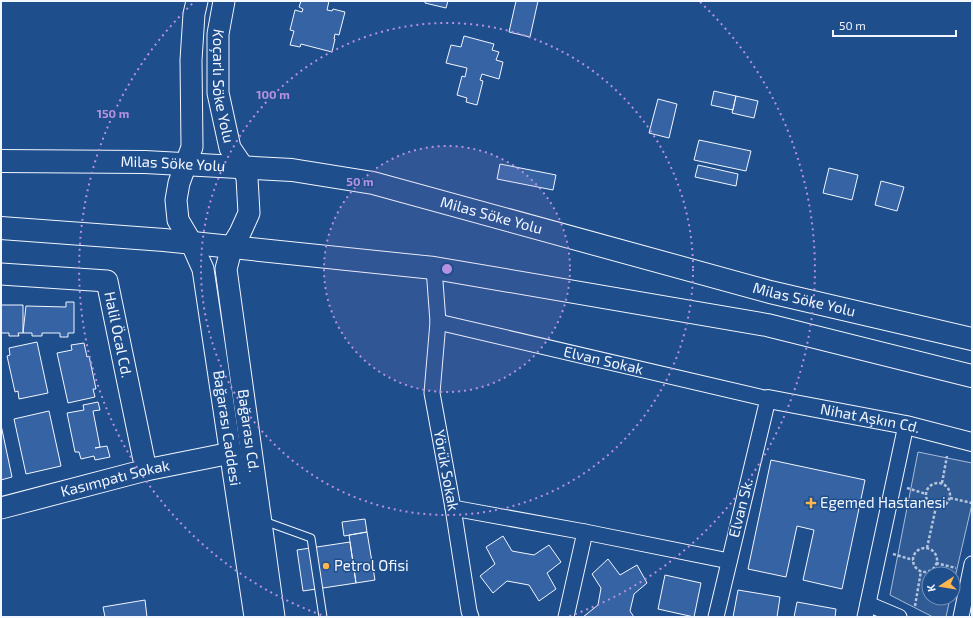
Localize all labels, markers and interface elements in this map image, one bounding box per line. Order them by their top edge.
scale bar [833,12,956,38]
text: 50 m [839,18,866,32]
street label: Koçarlı Söke Yolu [209,28,239,144]
text: 100 m [256,87,290,101]
text: 150 m [97,106,129,120]
street label: Milas Söke Yolu [120,152,226,174]
text: 50 m [346,174,374,188]
street label: Milas Söke Yolu [439,192,545,237]
centre of rings [440,262,454,276]
street label: Milas Söke Yolu [751,278,858,320]
street label: Halil Öcal Cd. [101,290,137,379]
street label: Elvan Sokak [562,342,646,378]
street label: Bağarası Caddesi [210,369,245,487]
street label: Bağarası Cd. [235,388,264,473]
street label: Nihat Aşkın Cd. [819,399,922,436]
street label: Yörük Sokak [431,428,463,512]
street label: Kasımpatı Sokak [58,455,172,500]
street label: Elvan Sk. [724,476,756,539]
place label: Egemed Hastanesi [820,493,946,511]
marker: Egemed Hastanesi [805,497,817,509]
place label: Petrol Ofisi [334,556,409,574]
marker: Petrol Ofisi [321,561,331,571]
north arrow [921,566,961,606]
text: K [924,583,938,593]

